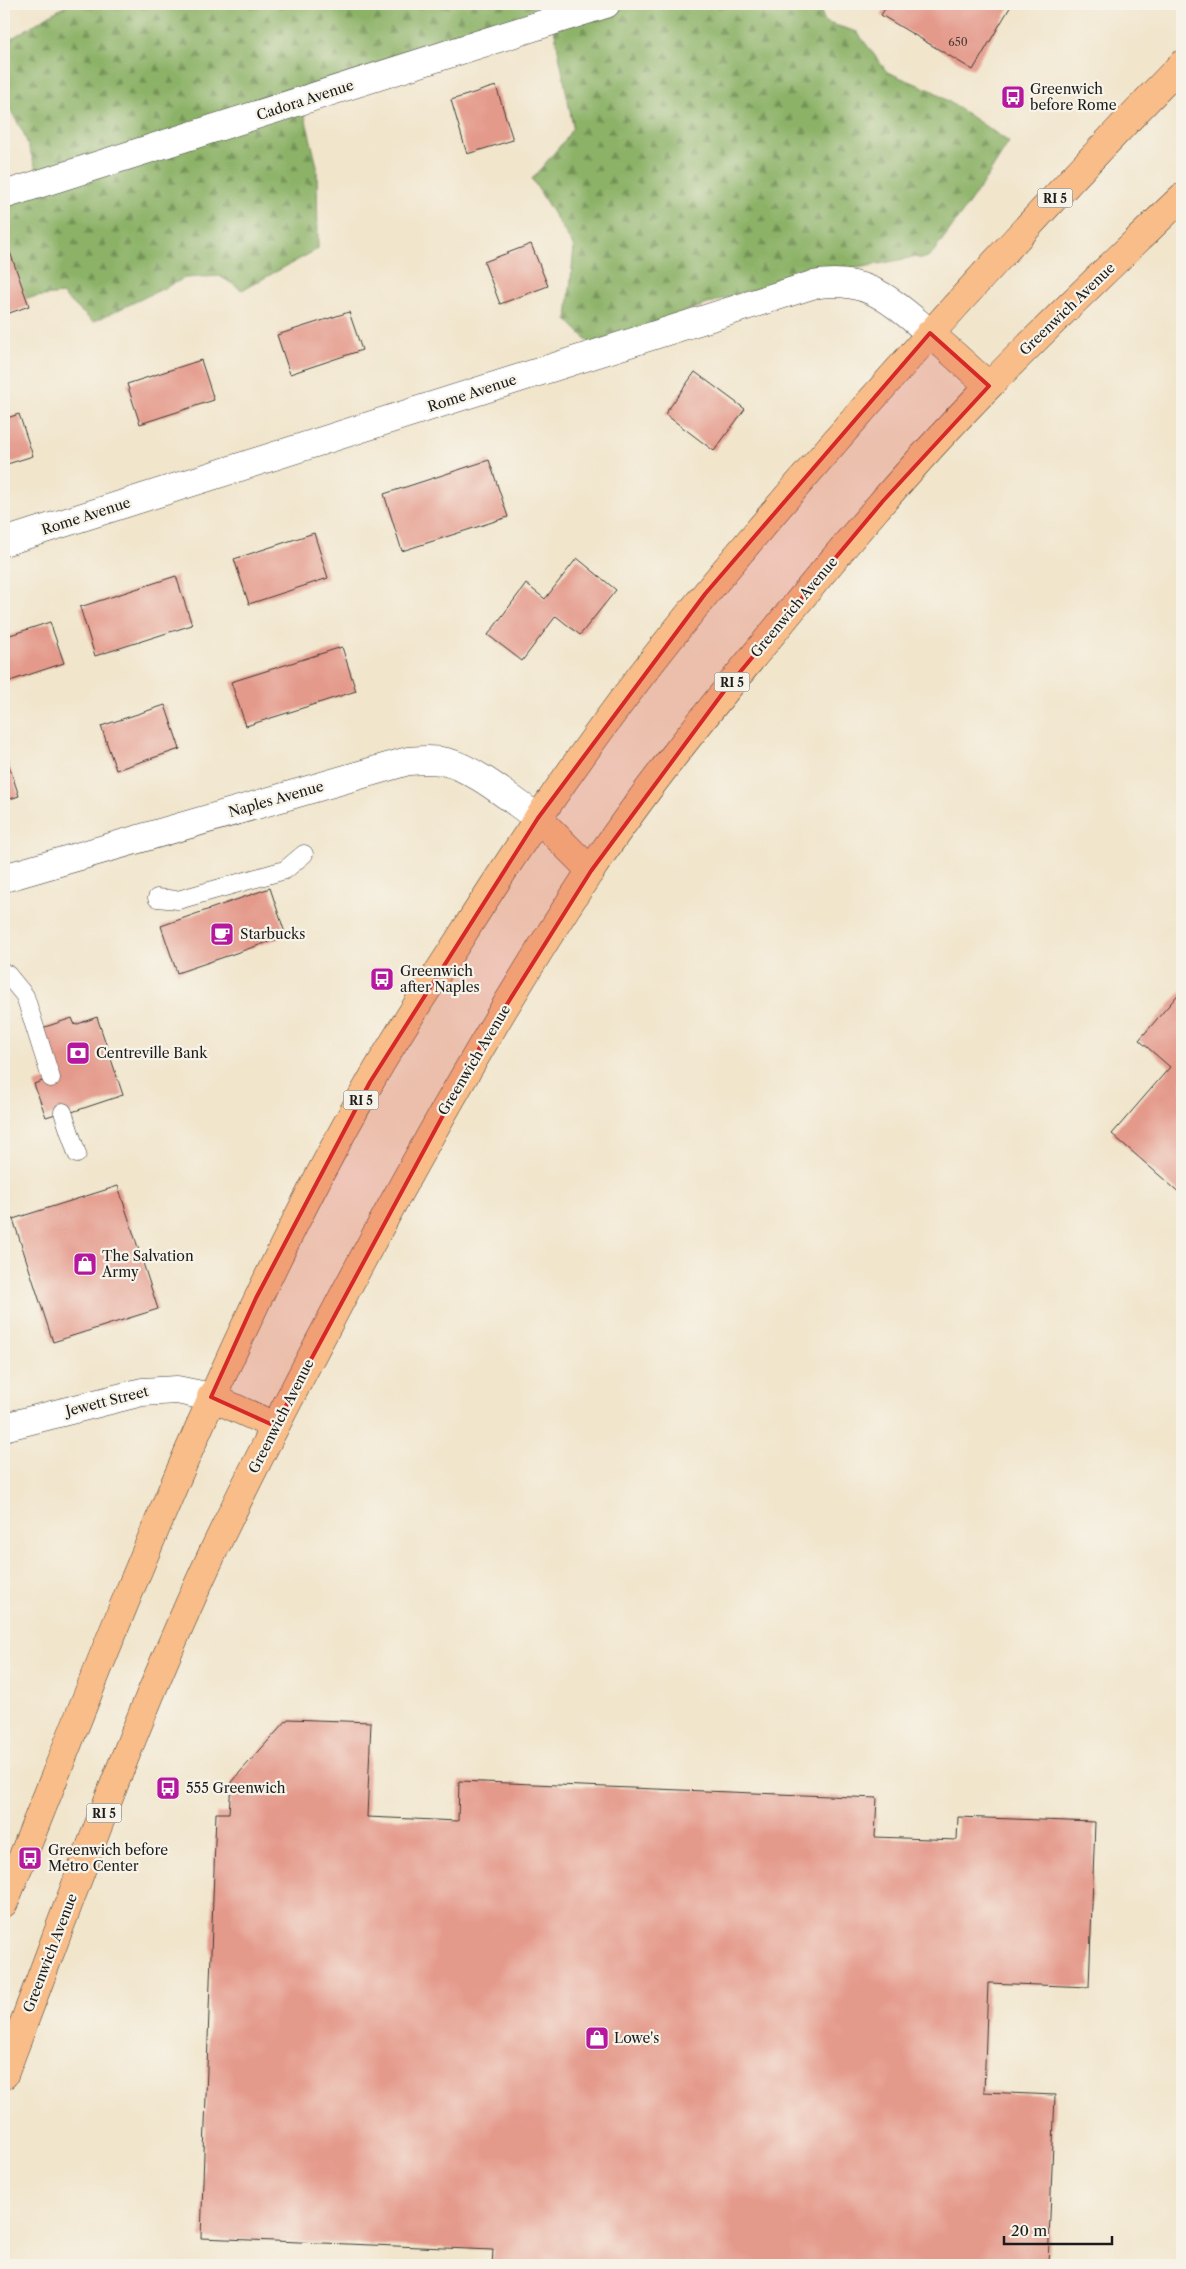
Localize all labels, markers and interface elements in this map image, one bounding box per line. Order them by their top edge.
house number: 650 [948,35,968,49]
street label: Cadora Avenue [254,76,356,124]
place label: Greenwich before Rome [1030,80,1117,114]
bus stop icon: Greenwich before Rome [1000,84,1026,110]
road number: RI 5 [1038,188,1072,208]
street label: Greenwich Avenue [1015,259,1119,359]
street label: Rome Avenue [425,370,519,416]
street label: Rome Avenue [39,493,133,539]
street label: Greenwich Avenue [747,553,841,661]
road number: RI 5 [714,672,750,692]
street label: Naples Avenue [226,777,326,821]
cafe icon: Starbucks [209,921,235,947]
place label: Starbucks [240,925,305,943]
place label: Greenwich after Naples [400,962,480,996]
bus stop icon: Greenwich after Naples [369,966,395,992]
street label: Greenwich Avenue [434,1001,514,1119]
bank icon: Centreville Bank [65,1040,91,1066]
place label: Centreville Bank [96,1044,208,1062]
road number: RI 5 [344,1090,378,1110]
place label: The Salvation Army [101,1247,194,1281]
shop icon: The Salvation Army [72,1251,98,1277]
street label: Greenwich Avenue [244,1356,318,1476]
street label: Jewett Street [62,1382,150,1420]
bus stop icon: 555 Greenwich [155,1775,181,1801]
place label: 555 Greenwich [186,1779,286,1797]
road number: RI 5 [86,1804,122,1822]
place label: Greenwich before Metro Center [48,1841,168,1875]
bus stop icon: Greenwich before Metro Center [17,1845,43,1871]
street label: Greenwich Avenue [19,1891,81,2015]
shop icon: Lowe's [584,2025,610,2051]
place label: Lowe's [614,2029,659,2047]
scale bar [1004,2214,1111,2246]
text: 20 m [1011,2221,1047,2240]

